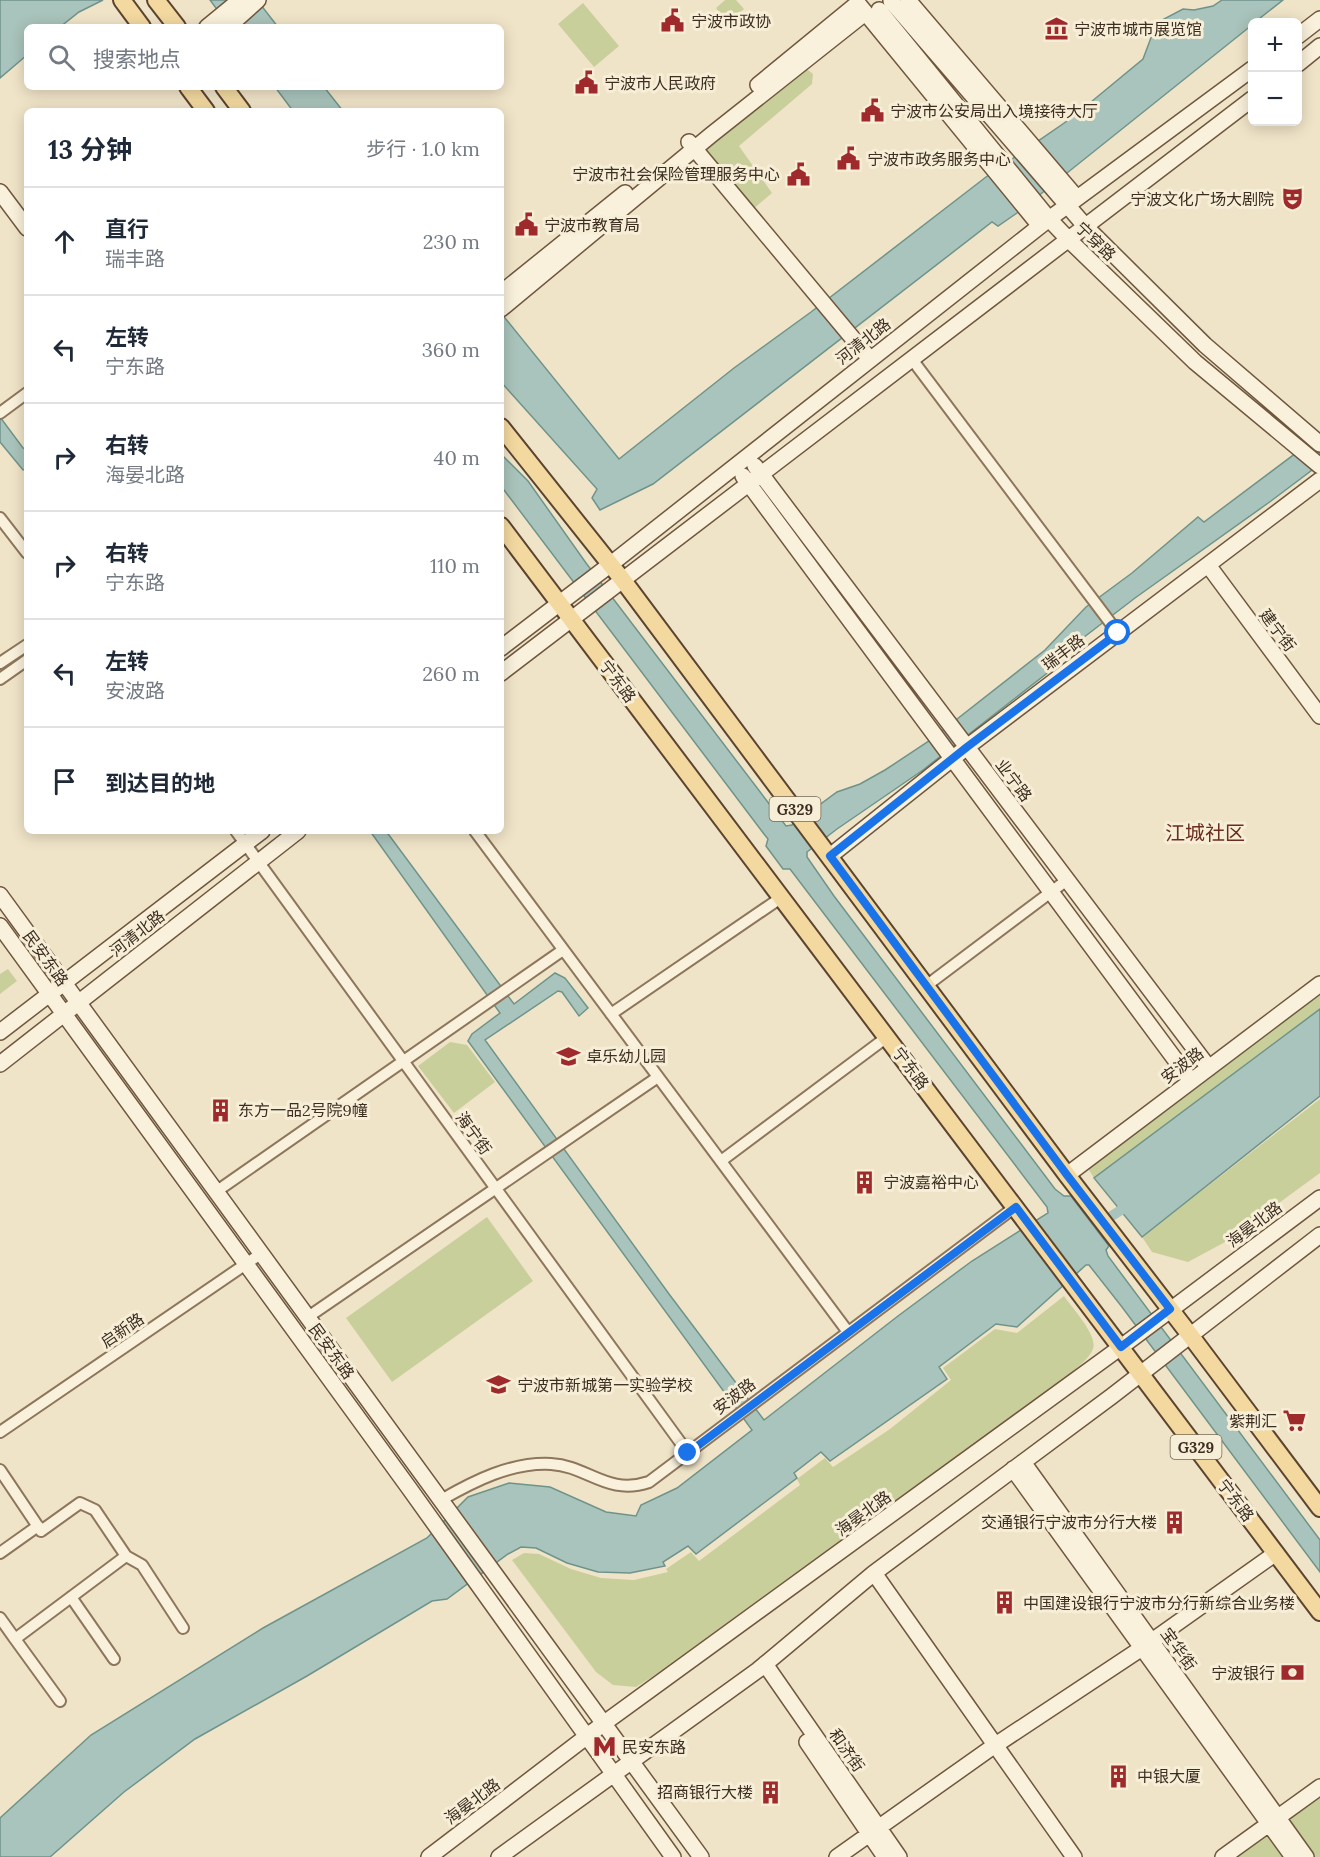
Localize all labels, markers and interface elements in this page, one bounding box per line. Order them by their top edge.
public building icon: 宁波市政协 [660,8,686,34]
place label: 宁波市政协 [691,11,771,31]
museum icon: 宁波市城市展览馆 [1043,16,1069,42]
map controls [1248,18,1302,126]
button: + [1248,18,1302,72]
place label: 宁波市城市展览馆 [1074,19,1202,39]
search box [24,24,504,90]
icon: search [45,41,78,74]
text: 搜索地点 [93,45,181,73]
public building icon: 宁波市人民政府 [573,70,599,96]
button: − [1248,72,1302,126]
place label: 宁波市人民政府 [604,73,716,93]
public building icon: 宁波市公安局出入境接待大厅 [859,98,885,124]
place label: 宁波市公安局出入境接待大厅 [890,101,1098,121]
text: 13 分钟 [48,133,132,166]
text: 步行 · 1.0 km [366,136,480,161]
public building icon: 宁波市政务服务中心 [836,146,862,172]
place label: 宁波市政务服务中心 [867,149,1011,169]
public building icon: 宁波市社会保险管理服务中心 [785,161,811,187]
place label: 宁波市社会保险管理服务中心 [572,164,780,184]
theatre icon: 宁波文化广场大剧院 [1279,186,1305,212]
place label: 宁波文化广场大剧院 [1130,189,1274,209]
public building icon: 宁波市教育局 [513,212,539,238]
text: 直行 [105,215,149,243]
place label: 宁波市教育局 [544,215,640,235]
street label: 宁穿路 [1072,217,1120,265]
icon: ahead [48,225,81,258]
text: 230 m [423,229,480,254]
text: 瑞丰路 [105,246,165,271]
street label: 河清北路 [832,313,894,369]
text: 左转 [105,323,149,351]
icon: left [48,333,81,366]
text: 360 m [422,337,480,362]
text: 宁东路 [105,354,165,379]
text: 右转 [105,431,149,459]
icon: right [48,441,81,474]
text: 40 m [434,445,480,470]
text: 海晏北路 [105,462,185,487]
text: 右转 [105,539,149,567]
icon: right [48,549,81,582]
text: 110 m [430,553,480,578]
text: 宁东路 [105,570,165,595]
street label: 建宁街 [1256,605,1300,655]
route start [1104,619,1130,645]
street label: 瑞丰路 [1038,630,1088,674]
text: 左转 [105,647,149,675]
street label: 宁东路 [596,656,640,706]
icon: left [48,657,81,690]
text: 260 m [422,661,480,686]
text: 安波路 [105,678,165,703]
street label: 业宁路 [992,755,1036,805]
icon: arrive [48,765,81,798]
text: 到达目的地 [105,769,215,797]
road number: G329 [770,797,820,821]
district label: 江城社区 [1165,820,1245,845]
street label: 河清北路 [106,905,168,961]
street label: 民安东路 [19,926,73,990]
school or university icon: 卓乐幼儿园 [555,1043,581,1069]
street label: 宁东路 [889,1043,933,1093]
street label: 安波路 [1157,1043,1207,1087]
place label: 卓乐幼儿园 [586,1046,666,1066]
building icon: 东方一品2号院9幢 [207,1097,233,1123]
place label: 东方一品2号院9幢 [238,1100,368,1120]
street label: 海宁街 [452,1108,496,1158]
building icon: 宁波嘉裕中心 [852,1169,878,1195]
place label: 宁波嘉裕中心 [883,1172,979,1192]
street label: 海晏北路 [1222,1197,1286,1251]
street label: 启新路 [97,1308,147,1352]
street label: 民安东路 [305,1319,359,1383]
school or university icon: 宁波市新城第一实验学校 [486,1372,512,1398]
street label: 安波路 [709,1374,759,1418]
place label: 宁波市新城第一实验学校 [517,1375,693,1395]
supermarket icon: 紫荆汇 [1282,1408,1308,1434]
place label: 紫荆汇 [1229,1411,1277,1431]
road number: G329 [1170,1435,1222,1459]
route end [674,1439,700,1465]
street label: 宁东路 [1214,1475,1258,1525]
street label: 海晏北路 [831,1486,895,1540]
building icon: 交通银行宁波市分行大楼 [1162,1509,1188,1535]
place label: 交通银行宁波市分行大楼 [981,1512,1157,1532]
building icon: 中国建设银行宁波市分行新综合业务楼 [992,1590,1018,1616]
place label: 中国建设银行宁波市分行新综合业务楼 [1023,1593,1295,1613]
street label: 宝华街 [1157,1624,1201,1674]
bank icon: 宁波银行 [1280,1660,1306,1686]
place label: 宁波银行 [1211,1663,1275,1683]
street label: 和济街 [825,1725,869,1775]
metro station icon: 民安东路 [591,1734,617,1760]
place label: 民安东路 [622,1737,686,1757]
building icon: 中银大厦 [1106,1763,1132,1789]
place label: 中银大厦 [1137,1766,1201,1786]
street label: 海晏北路 [440,1774,504,1828]
building icon: 招商银行大楼 [758,1779,784,1805]
place label: 招商银行大楼 [657,1782,753,1802]

